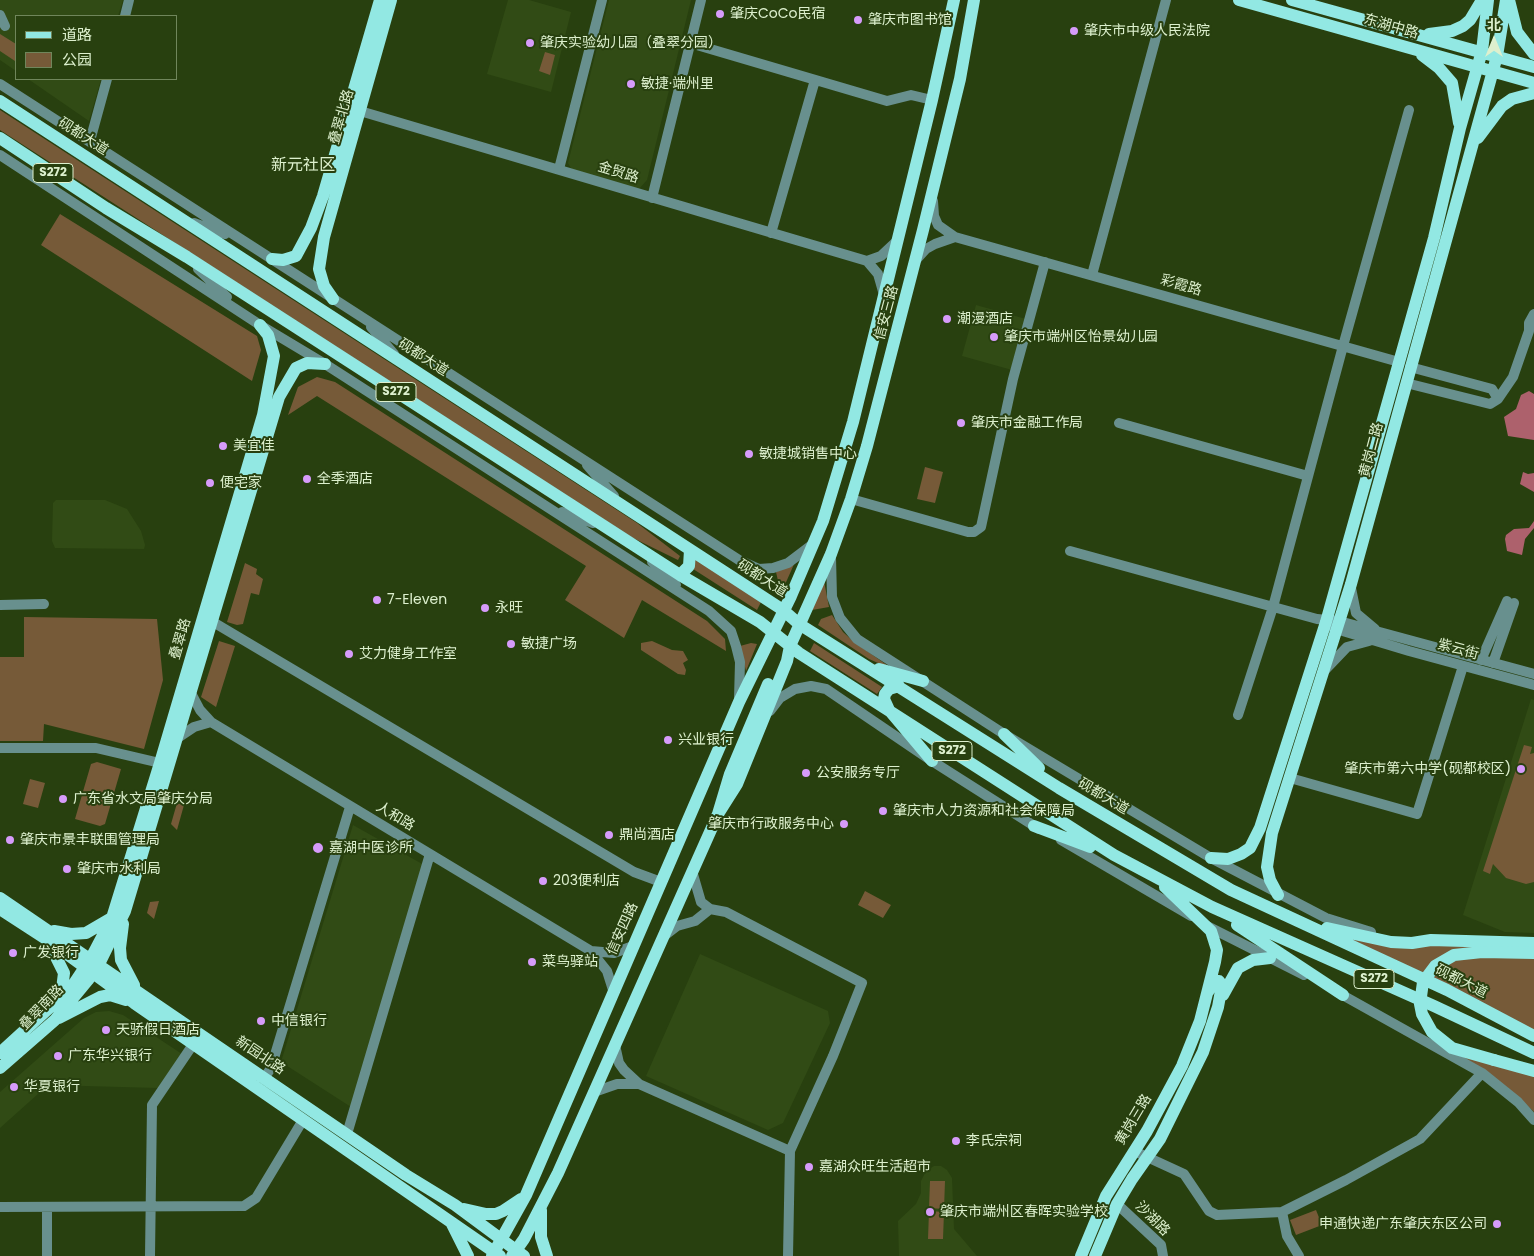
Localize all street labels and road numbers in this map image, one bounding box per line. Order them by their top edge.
street label: 东湖中路 [1362,11,1420,43]
street label: 叠翠北路 [326,88,358,146]
street label: 砚都大道 [55,115,111,159]
street label: 金贸路 [595,159,641,187]
road number: S272 [33,164,73,182]
street label: 彩霞路 [1158,272,1204,300]
street label: 信安三路 [872,284,902,342]
street label: 砚都大道 [395,336,451,380]
road number: S272 [376,382,416,402]
street label: 黄岗二路 [1357,421,1387,479]
street label: 砚都大道 [734,557,790,601]
street label: 叠翠路 [167,616,195,662]
street label: 紫云街 [1436,636,1480,664]
road number: S272 [932,741,972,760]
street label: 砚都大道 [1075,775,1131,819]
street label: 人和路 [373,799,417,835]
street label: 信安四路 [604,900,642,958]
street label: 砚都大道 [1432,962,1490,1002]
road number: S272 [1354,970,1394,989]
street label: 叠翠南路 [17,982,67,1034]
street label: 新园北路 [232,1033,288,1079]
street label: 黄岗三路 [1112,1092,1156,1148]
street label: 沙湖路 [1131,1198,1173,1240]

